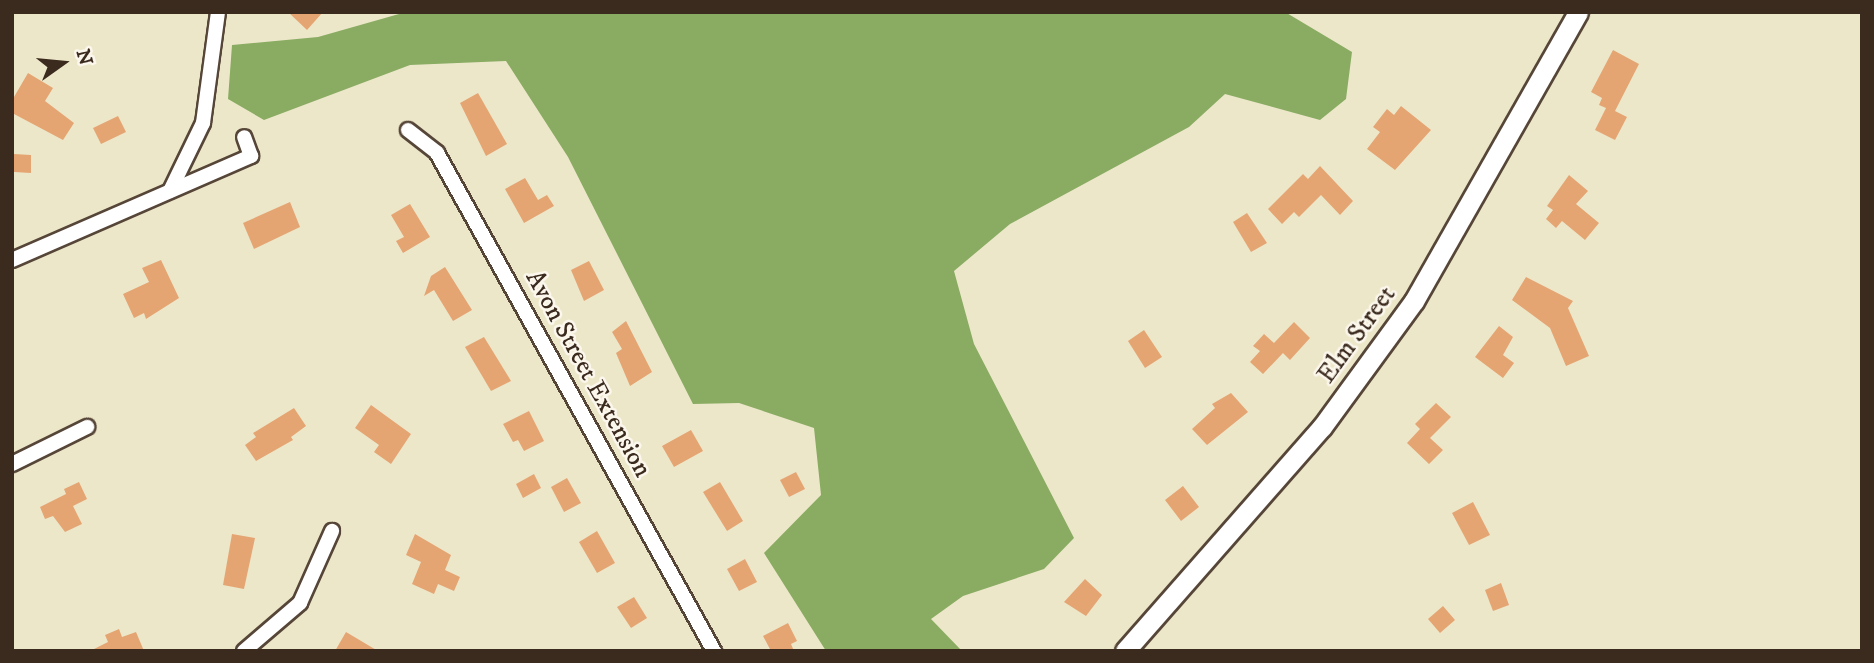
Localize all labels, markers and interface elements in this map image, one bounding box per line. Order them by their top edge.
north arrow [28,28,98,98]
text: N [71,47,97,68]
street label: Avon Street Extension [518,265,658,483]
street label: Elm Street [1311,280,1403,390]

